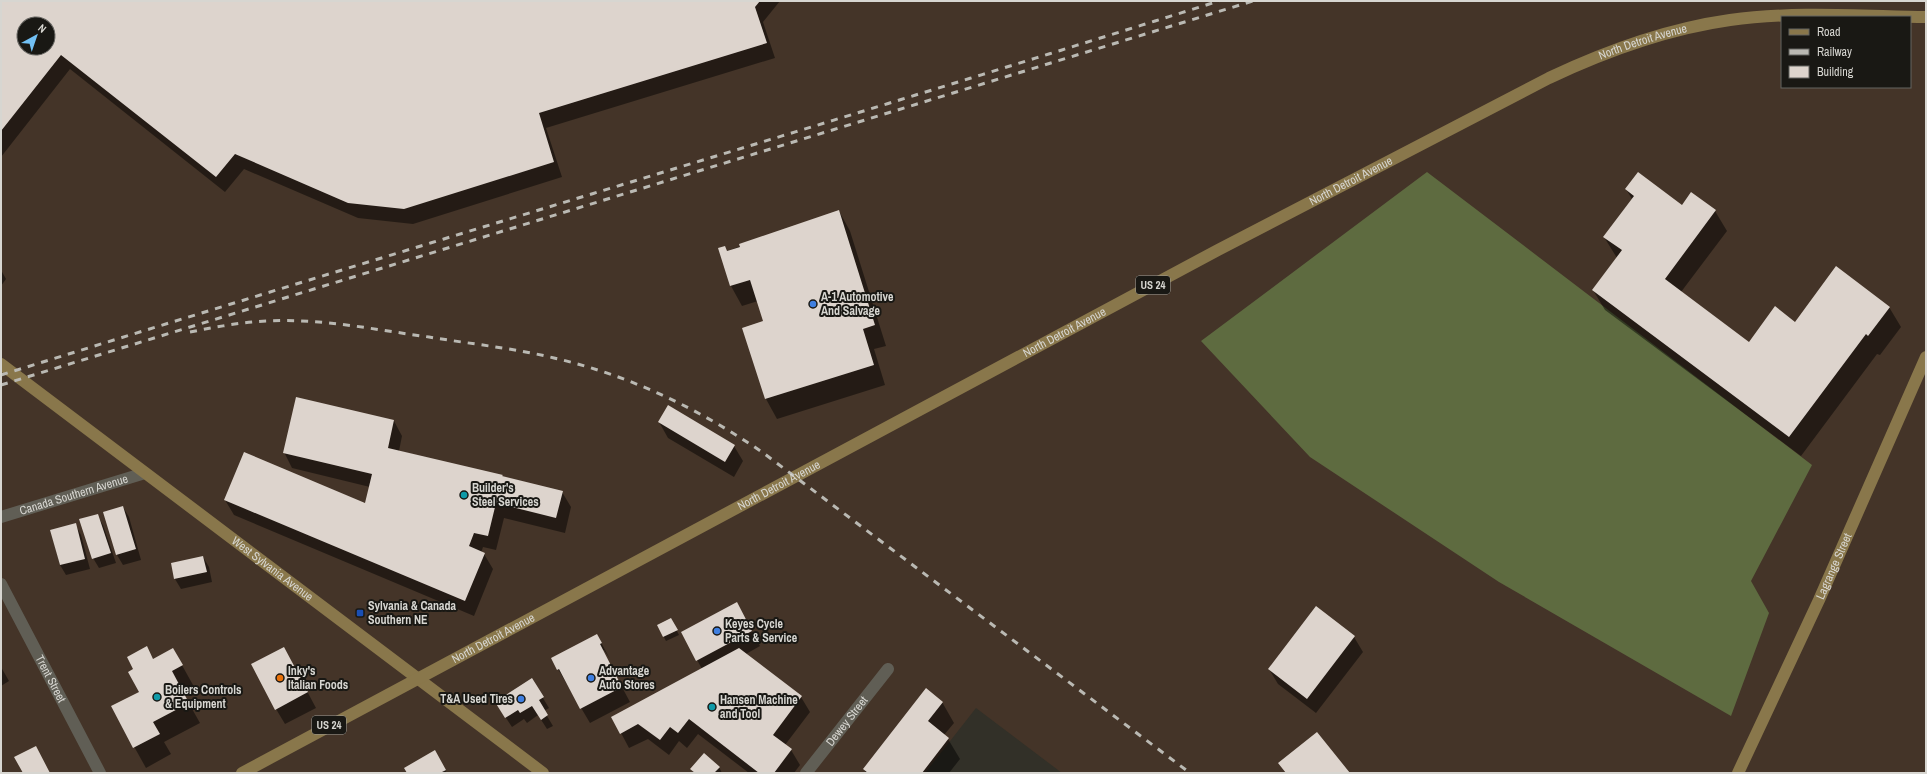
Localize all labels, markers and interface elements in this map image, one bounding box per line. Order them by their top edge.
north arrow [16,16,56,56]
legend [1781,16,1911,88]
street label: North Detroit Avenue [1596,20,1688,64]
text: N [35,21,49,36]
text: Road [1817,24,1841,40]
text: Railway [1817,44,1852,60]
text: Building [1817,64,1854,80]
street label: North Detroit Avenue [1306,153,1395,209]
road number: US 24 [1136,276,1170,294]
place label: A-1 Automotive And Salvage [821,289,894,319]
marker: A-1 Automotive And Salvage [808,299,818,309]
street label: North Detroit Avenue [1020,304,1109,361]
street label: North Detroit Avenue [734,457,823,514]
street label: Canada Southern Avenue [17,471,130,519]
place label: Builder's Steel Services [472,480,539,510]
marker: Builder's Steel Services [459,490,469,500]
street label: Lagrange Street [1812,530,1856,602]
street label: West Sylvania Avenue [228,533,316,605]
place label: Sylvania & Canada Southern NE [368,598,457,628]
marker: Sylvania & Canada Southern NE [355,608,365,618]
street label: North Detroit Avenue [449,610,538,667]
place label: Keyes Cycle Parts & Service [725,616,798,646]
marker: Keyes Cycle Parts & Service [712,626,722,636]
street label: Trent Street [32,652,70,706]
place label: Inky's Italian Foods [288,663,349,693]
place label: Advantage Auto Stores [599,663,655,693]
marker: Inky's Italian Foods [275,673,285,683]
marker: Advantage Auto Stores [586,673,596,683]
place label: Boilers Controls & Equipment [165,682,242,712]
place label: T&A Used Tires [440,691,514,707]
marker: Boilers Controls & Equipment [152,692,162,702]
place label: Hansen Machine and Tool [720,692,798,722]
street label: Dewey Street [822,693,872,749]
marker: T&A Used Tires [516,694,526,704]
marker: Hansen Machine and Tool [707,702,717,712]
road number: US 24 [312,716,346,734]

